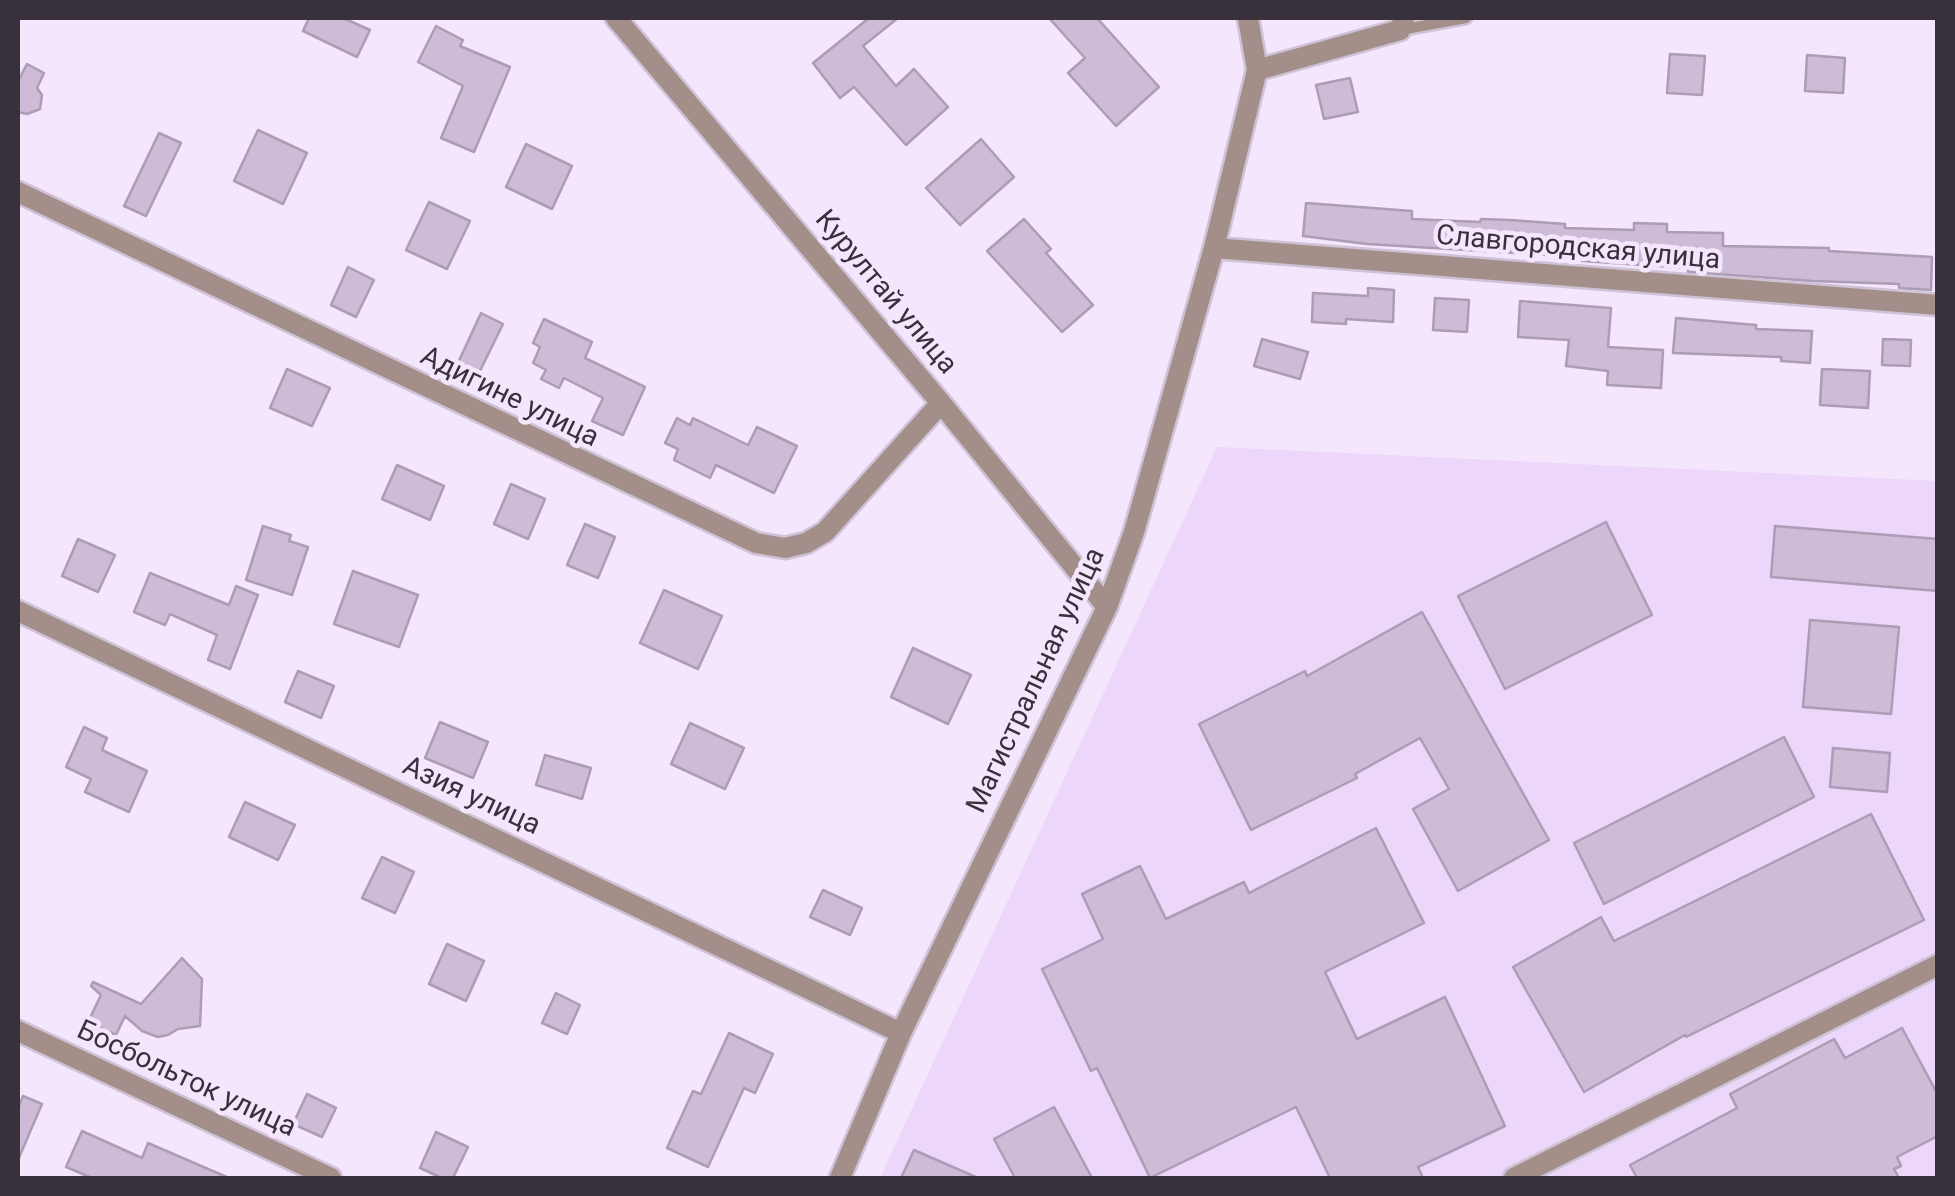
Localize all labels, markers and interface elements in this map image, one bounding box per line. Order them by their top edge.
street label: Курултай улица [807,204,963,382]
street label: Славгородская улица [1435,220,1721,278]
street label: Адигине улица [414,340,604,456]
street label: Магистральная улица [961,543,1113,819]
street label: Азия улица [397,751,545,843]
street label: Босбольток улица [71,1015,301,1145]

